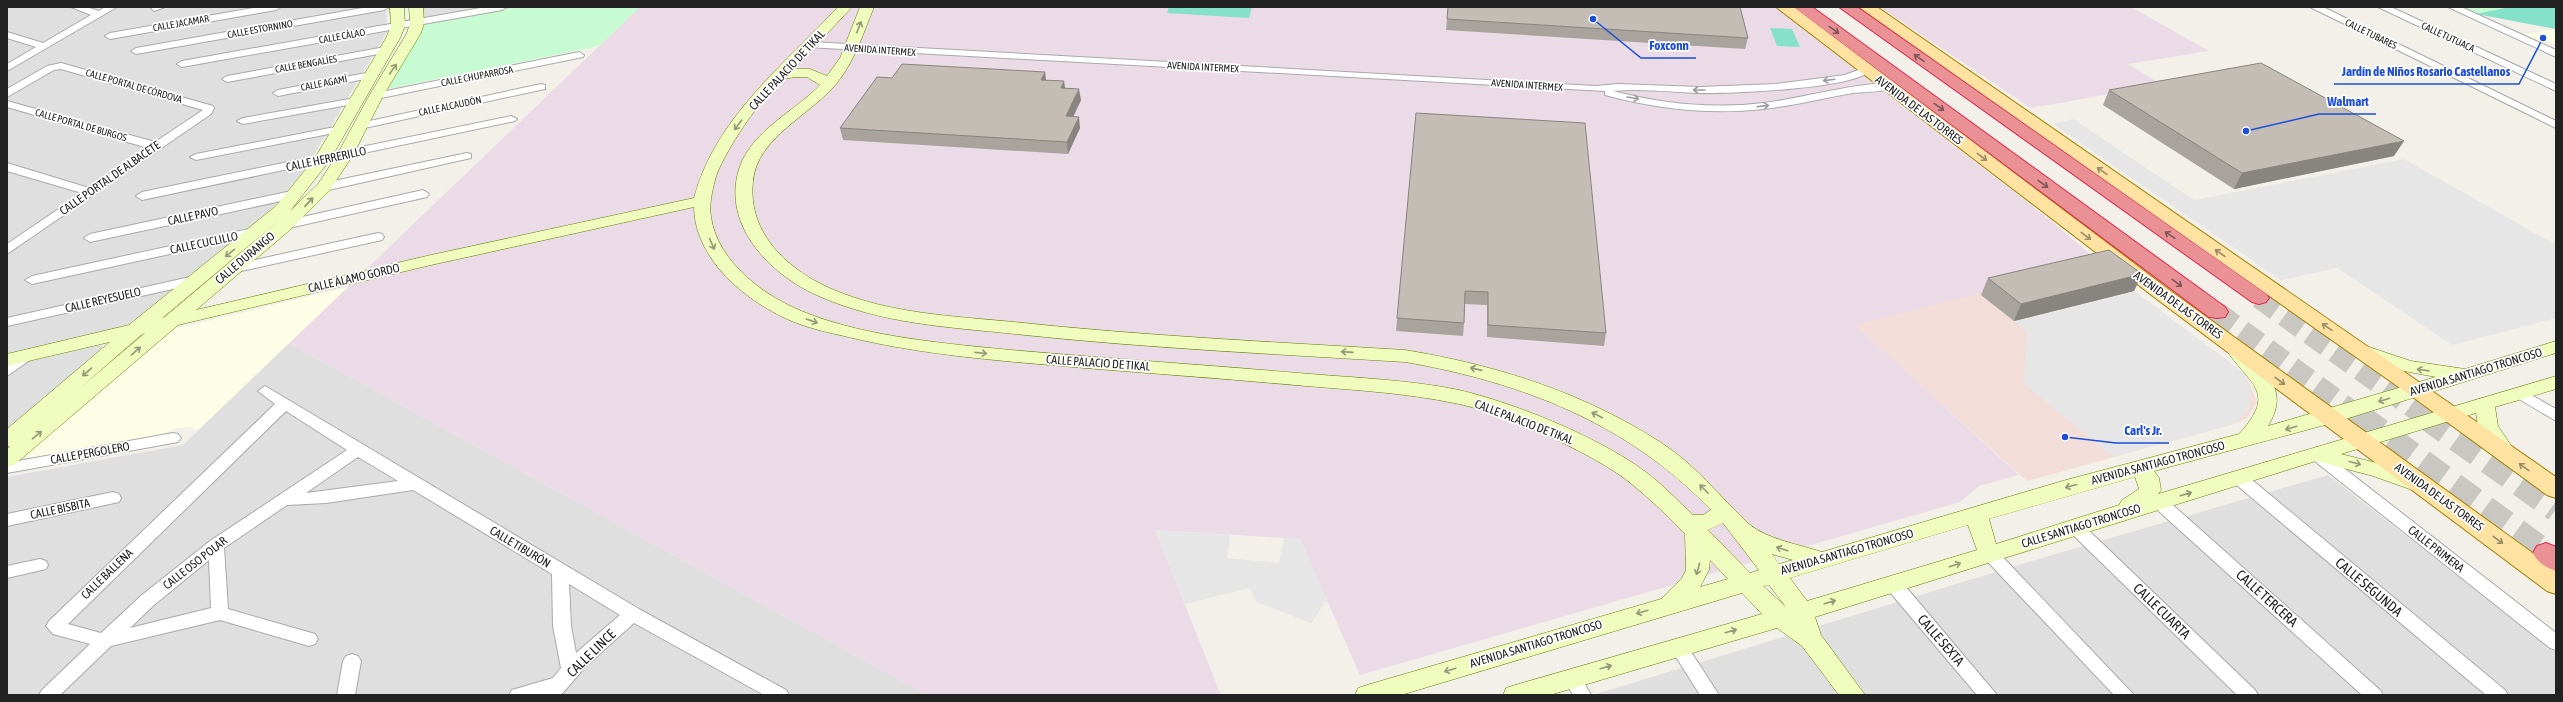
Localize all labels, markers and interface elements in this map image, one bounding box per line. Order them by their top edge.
street label: CALLE JACAMAR [152,13,210,33]
street label: CALLE TUBARES [2343,17,2399,51]
street label: CALLE ESTORNINO [226,18,294,40]
street label: CALLE TUTUACA [2420,20,2477,54]
one-way arrow [855,22,863,34]
street label: CALLE CÁLAO [318,26,366,45]
one-way arrow [1828,26,1839,34]
street label: CALLE PALACIO DE TIKAL [746,27,828,113]
callout: Foxconn [1641,33,1696,58]
text: Foxconn [1649,38,1689,53]
street label: AVENIDA INTERMEX [844,42,917,58]
street label: CALLE BENGALÍES [274,53,338,75]
one-way arrow [1914,54,1925,62]
callout: Jardín de Niños Rosario Castellanos [2334,59,2519,84]
street label: AVENIDA INTERMEX [1167,60,1240,74]
one-way arrow [389,64,397,75]
street label: CALLE CHUPARROSA [440,64,514,88]
text: Jardín de Niños Rosario Castellanos [2341,64,2511,79]
street label: CALLE PORTAL DE CÓRDOVA [84,67,184,105]
street label: CALLE AGAMÍ [300,73,349,93]
street label: AVENIDA DE LAS TORRES [1873,73,1965,147]
street label: AVENIDA INTERMEX [1491,77,1564,93]
one-way arrow [1823,77,1836,84]
one-way arrow [1693,86,1706,94]
callout: Walmart [2319,89,2376,114]
street label: CALLE ALCAUDÓN [418,94,483,118]
one-way arrow [1626,94,1639,102]
text: Walmart [2326,94,2369,109]
one-way arrow [1756,102,1769,110]
one-way arrow [1933,103,1944,111]
street label: CALLE PORTAL DE BURGOS [34,107,128,143]
one-way arrow [734,120,742,131]
street label: CALLE PORTAL DE ALBACETE [57,138,163,218]
street label: CALLE HERRERILLO [285,144,367,174]
one-way arrow [1977,153,1988,162]
one-way arrow [2096,167,2107,175]
one-way arrow [2038,180,2049,188]
one-way arrow [304,197,314,207]
street label: CALLE PAVO [167,204,219,228]
street label: CALLE CUCLILLO [169,229,239,257]
street label: CALLE DURANGO [212,229,278,287]
one-way arrow [2165,231,2176,239]
one-way arrow [2080,232,2091,240]
one-way arrow [709,238,716,250]
one-way arrow [224,249,235,257]
one-way arrow [2215,249,2226,257]
street label: CALLE ÁLAMO GORDO [307,261,401,295]
street label: AVENIDA DE LAS TORRES [2131,268,2225,342]
one-way arrow [2171,278,2182,287]
street label: CALLE REYESUELO [64,284,142,316]
one-way arrow [806,318,818,326]
one-way arrow [2321,323,2332,331]
street label: AVENIDA SANTIAGO TRONCOSO [2408,345,2544,399]
one-way arrow [131,346,142,355]
one-way arrow [974,349,987,357]
one-way arrow [1341,349,1354,356]
street label: CALLE PALACIO DE TIKAL [1045,352,1151,374]
one-way arrow [1470,365,1483,373]
one-way arrow [2417,366,2430,374]
one-way arrow [81,367,92,376]
one-way arrow [2274,376,2285,385]
street label: CALLE PALACIO DE TIKAL [1473,397,1576,447]
one-way arrow [2378,397,2391,404]
one-way arrow [1591,411,1603,419]
callout: Carl's Jr. [2116,418,2169,443]
text: Carl's Jr. [2124,423,2162,438]
one-way arrow [2285,424,2298,432]
one-way arrow [32,430,42,439]
street label: AVENIDA SANTIAGO TRONCOSO [2090,438,2226,488]
street label: CALLE PERGOLERO [49,439,131,467]
one-way arrow [2348,460,2361,468]
street label: AVENIDA DE LAS TORRES [2392,460,2486,534]
one-way arrow [2519,463,2530,471]
one-way arrow [2064,483,2077,490]
one-way arrow [1699,484,1709,494]
one-way arrow [2179,490,2192,497]
street label: CALLE BISBITA [29,496,91,522]
street label: CALLE SANTIAGO TRONCOSO [2020,501,2142,551]
street label: CALLE TIBURÓN [487,523,553,571]
street label: CALLE PRIMERA [2405,523,2467,575]
street label: AVENIDA SANTIAGO TRONCOSO [1779,526,1915,578]
street label: CALLE OSO POLAR [160,534,230,592]
one-way arrow [2492,536,2503,544]
one-way arrow [1776,545,1789,552]
street label: CALLE BALLENA [78,546,136,602]
street label: CALLE SEGUNDA [2332,554,2406,620]
one-way arrow [1948,561,1961,568]
one-way arrow [1693,563,1701,576]
street label: CALLE TERCERA [2233,566,2301,630]
street label: CALLE CUARTA [2130,580,2194,642]
one-way arrow [1823,598,1836,606]
one-way arrow [1636,609,1649,616]
street label: CALLE SEXTA [1914,611,1968,669]
street label: AVENIDA SANTIAGO TRONCOSO [1468,617,1604,671]
street label: CALLE LINCE [563,626,619,680]
one-way arrow [1724,627,1737,634]
one-way arrow [1599,663,1612,670]
one-way arrow [1444,667,1457,674]

